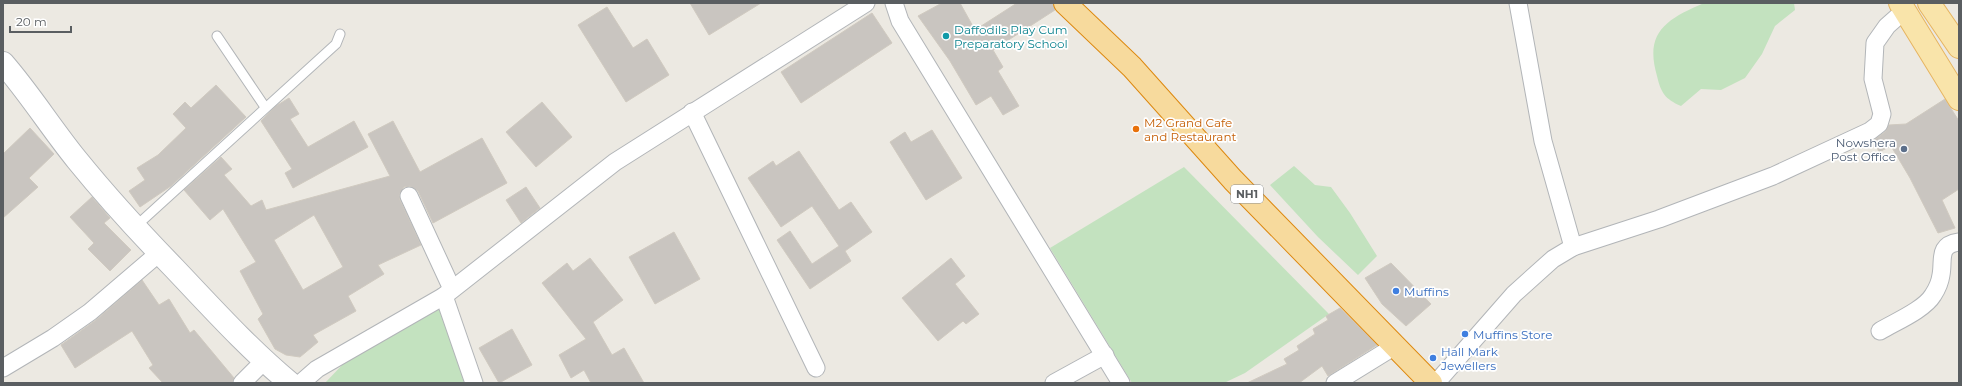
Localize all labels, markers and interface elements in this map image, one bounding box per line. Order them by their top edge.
scale bar [10,8,71,34]
text: 20 m [16,14,47,29]
place label: Daffodils Play Cum Preparatory School [954,22,1068,51]
marker: Daffodils Play Cum Preparatory School [941,31,951,41]
place label: M2 Grand Cafe and Restaurant [1144,115,1237,144]
marker: M2 Grand Cafe and Restaurant [1131,124,1141,134]
place label: Nowshera Post Office [1831,135,1896,164]
marker: Nowshera Post Office [1899,144,1909,154]
road number: NH1 [1231,185,1263,203]
place label: Muffins [1404,284,1449,299]
marker: Muffins [1391,286,1401,296]
place label: Muffins Store [1473,327,1552,342]
marker: Muffins Store [1460,329,1470,339]
place label: Hall Mark Jewellers [1440,344,1499,373]
marker: Hall Mark Jewellers [1428,353,1438,363]

